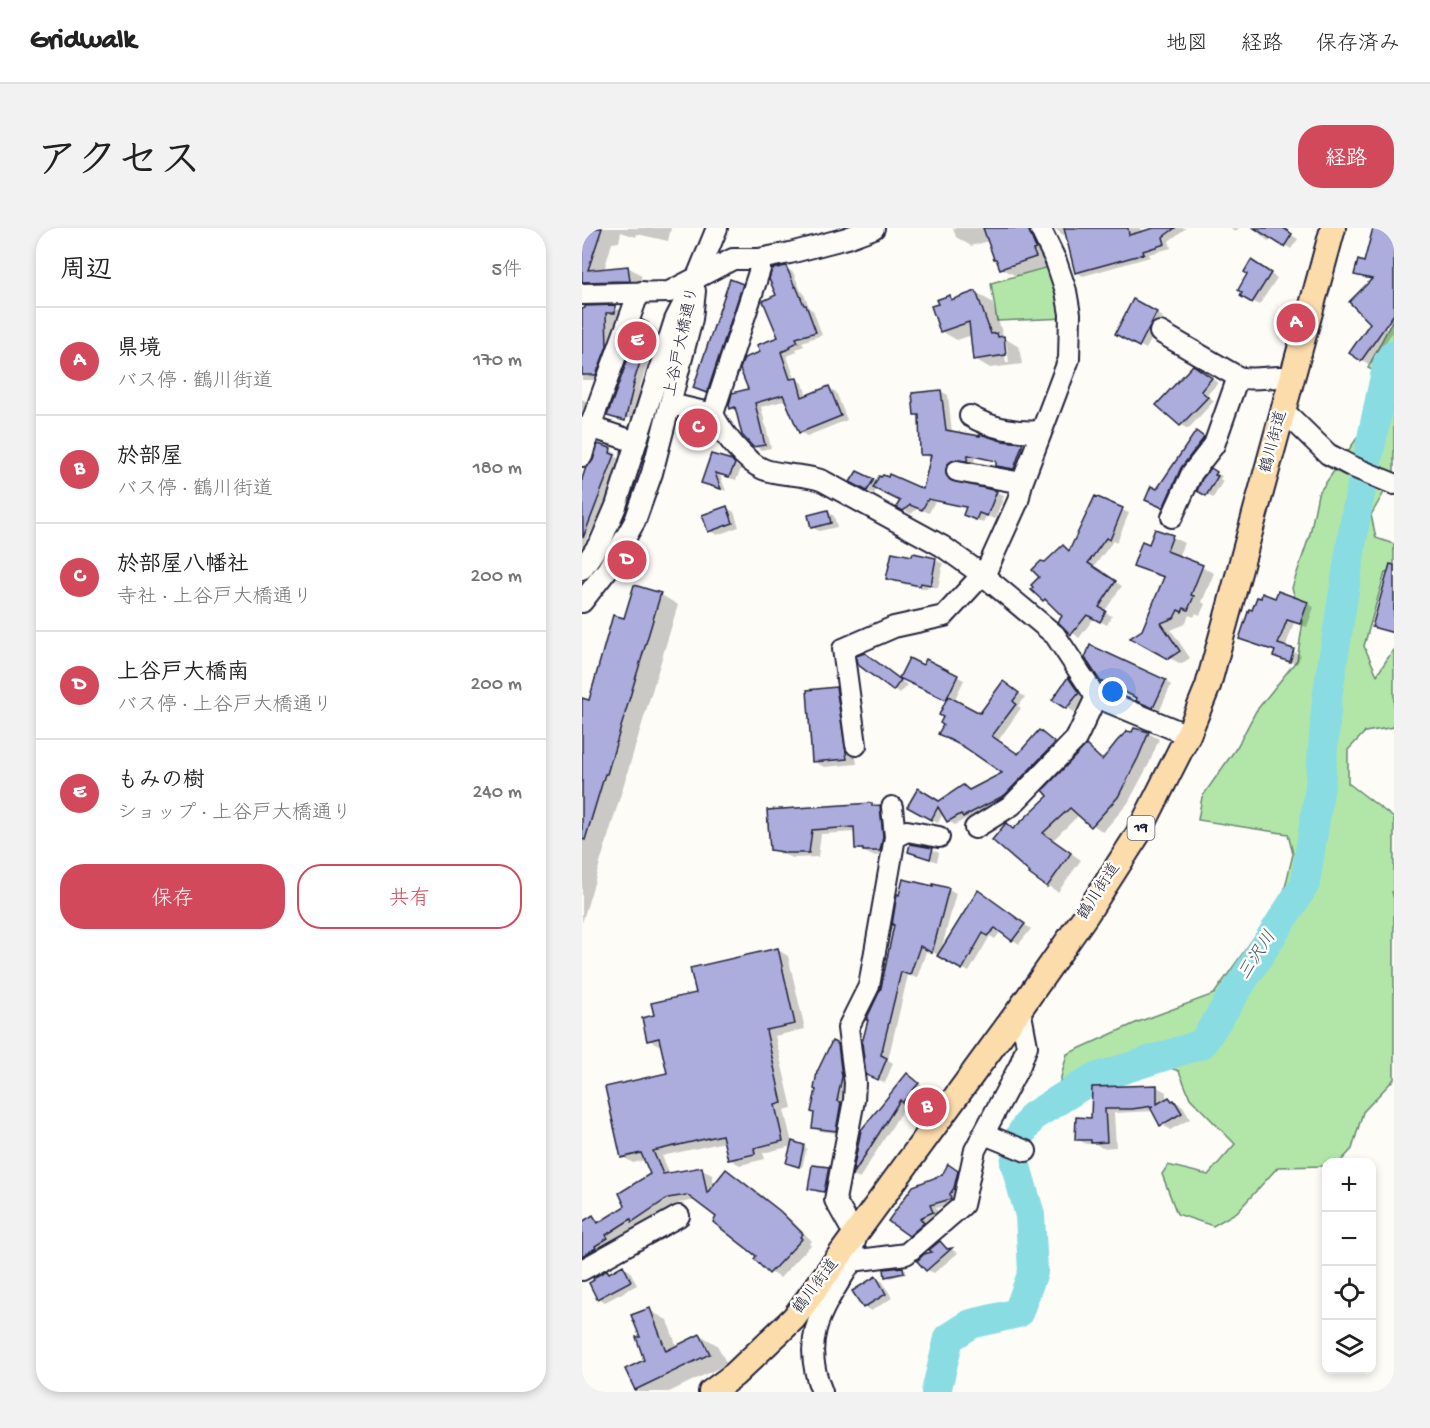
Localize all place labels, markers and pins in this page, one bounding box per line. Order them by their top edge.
pin: A [1276,300,1316,346]
pin: E [618,318,656,364]
pin: C [678,406,718,450]
pin: D [608,538,646,582]
pin: B [908,1084,946,1130]

